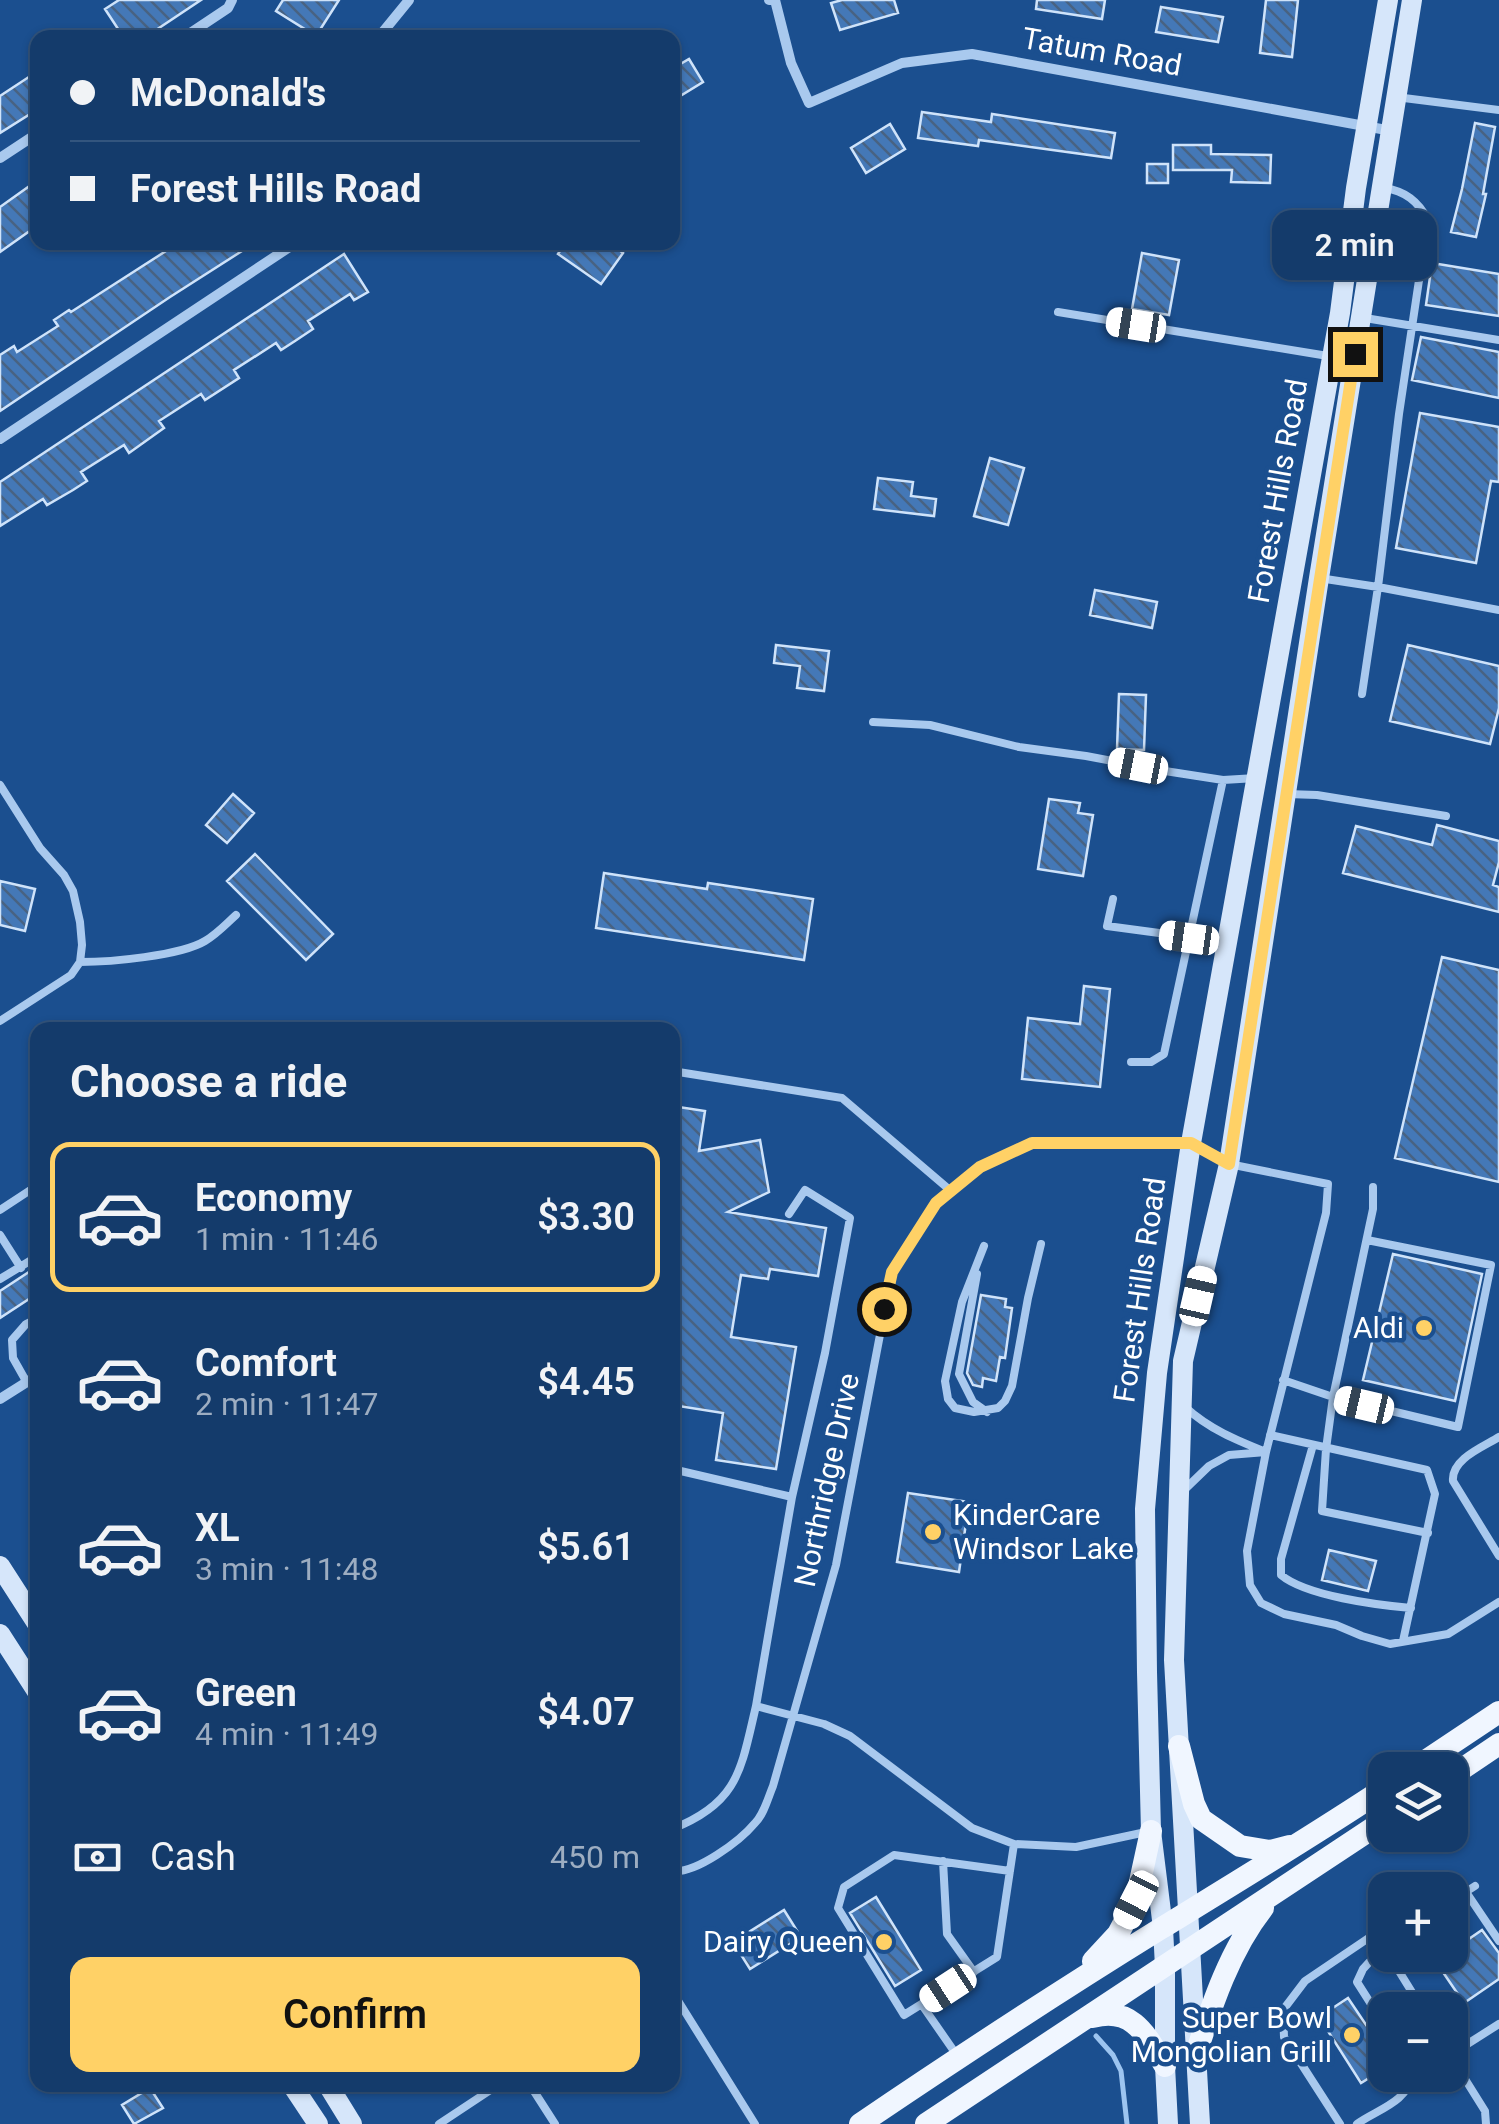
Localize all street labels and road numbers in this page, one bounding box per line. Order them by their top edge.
street label: Tatum Road [1020,20,1185,83]
street label: Forest Hills Road [1241,376,1314,606]
street label: Forest Hills Road [1106,1175,1173,1405]
street label: Northridge Drive [787,1370,866,1590]

